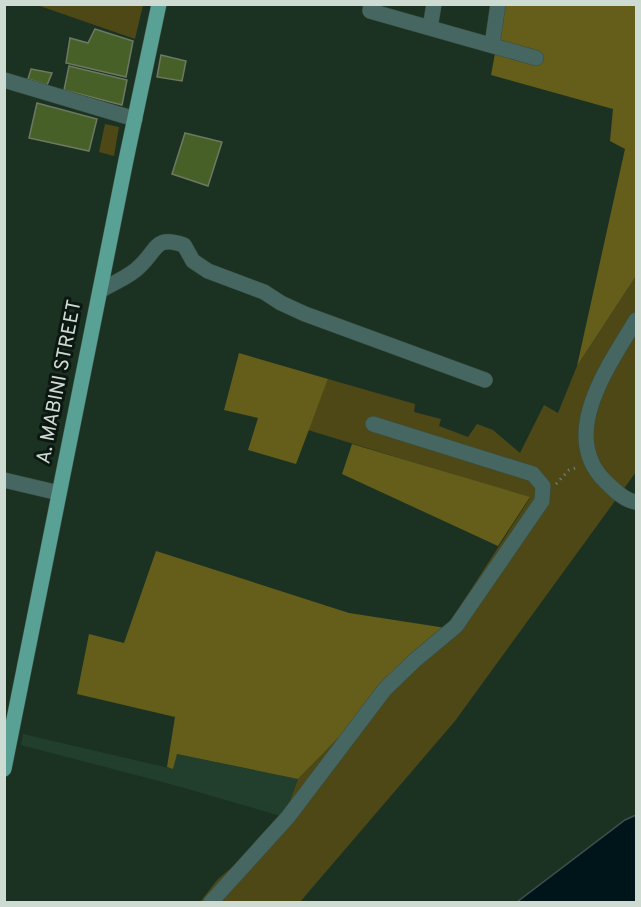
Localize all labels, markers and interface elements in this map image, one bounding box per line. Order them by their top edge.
street label: A. MABINI STREET [31,298,89,466]

